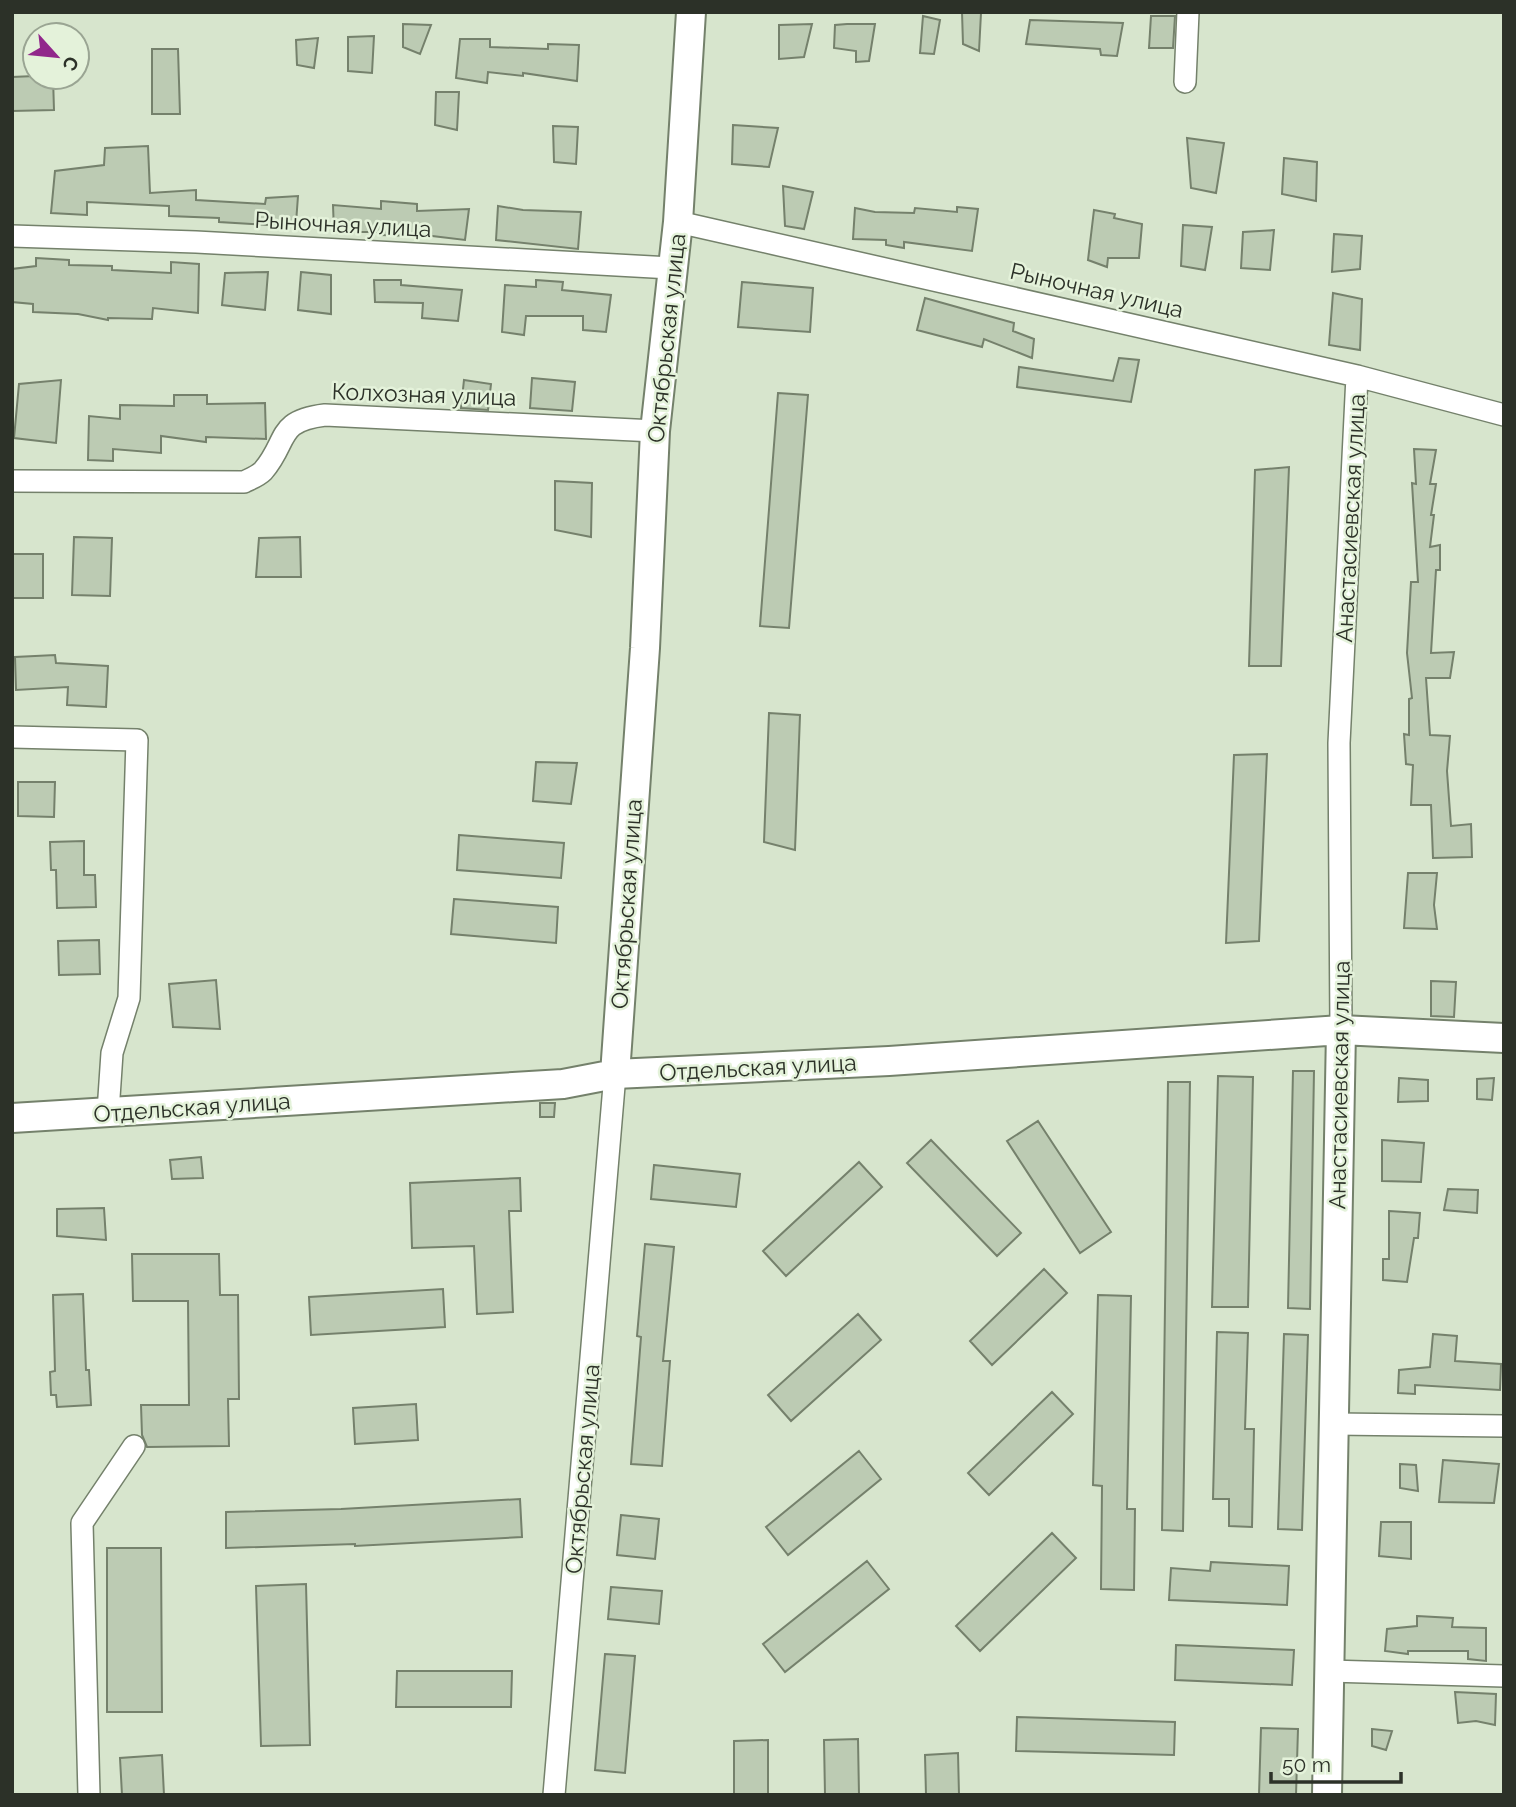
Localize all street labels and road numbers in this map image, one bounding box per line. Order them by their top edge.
street label: Рыночная улица [254,206,432,242]
street label: Октябрьская улица [642,232,690,444]
street label: Рыночная улица [1008,257,1186,323]
street label: Колхозная улица [331,377,517,411]
street label: Анастасиевская улица [1330,393,1370,643]
street label: Октябрьская улица [605,798,647,1010]
street label: Анастасиевская улица [1323,960,1355,1210]
street label: Отдельская улица [659,1048,857,1086]
street label: Отдельская улица [93,1087,291,1127]
street label: Октябрьская улица [559,1363,605,1575]

